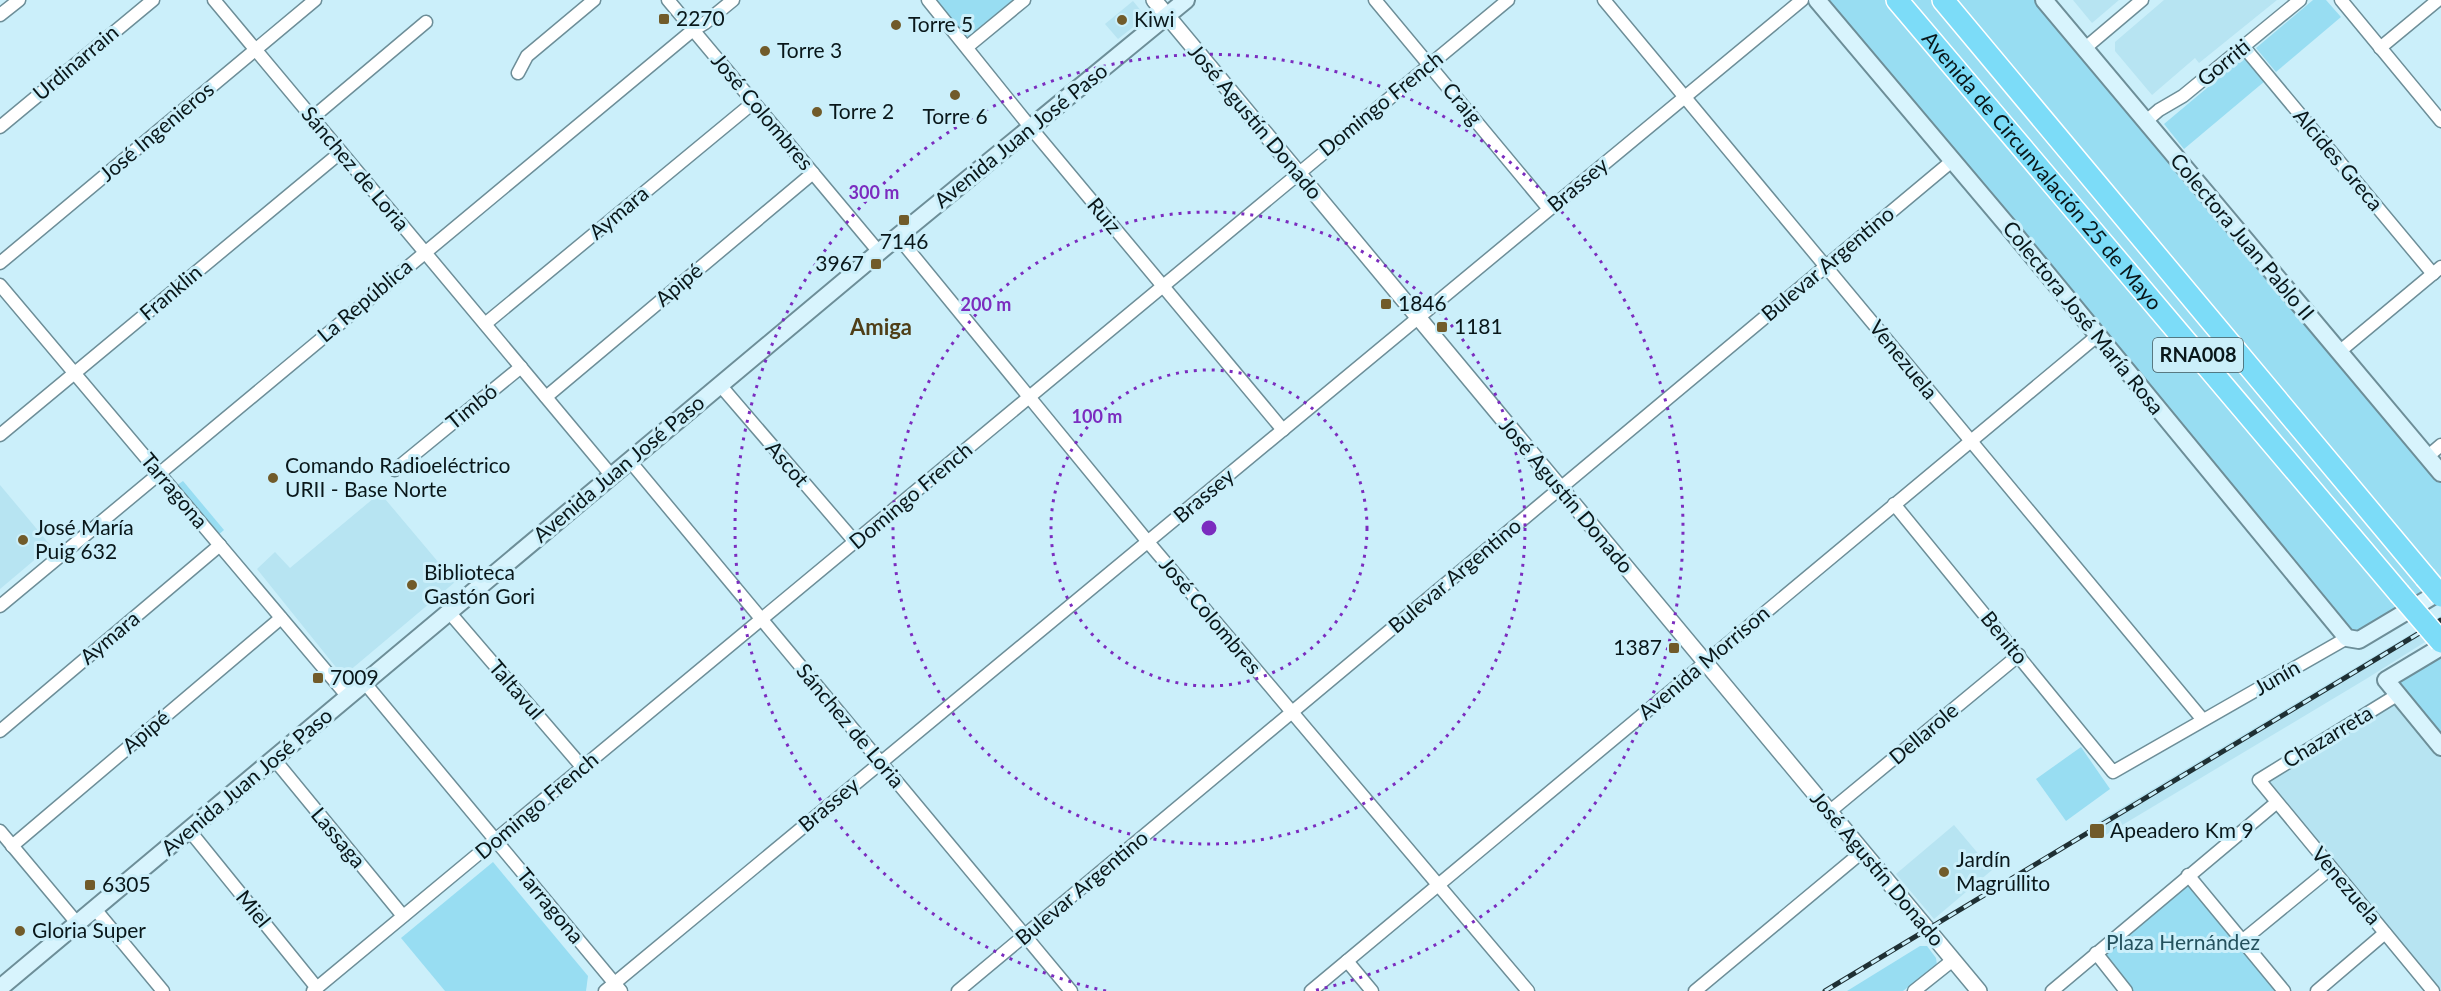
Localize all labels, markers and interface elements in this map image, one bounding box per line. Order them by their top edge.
place label: 2270 [676,5,725,30]
place label: Kiwi [1134,6,1175,31]
place label: Torre 5 [908,11,973,36]
marker: 2270 [657,12,671,26]
marker: Kiwi [1115,13,1129,27]
marker: Torre 5 [889,18,903,32]
street label: Urdinarrain [27,19,123,105]
street label: Avenida de Circunvalación 25 de Mayo [1918,25,2168,315]
street label: Gorriti [2192,33,2254,91]
place label: Torre 3 [777,37,842,62]
street label: José Agustín Donado [1184,38,1328,204]
marker: Torre 3 [758,44,772,58]
street label: Domingo French [1313,45,1447,161]
street label: José Colombres [707,47,819,175]
street label: Avenida Juan José Paso [928,57,1112,212]
street label: José Ingenieros [94,76,218,186]
street label: Craig [1438,77,1488,129]
marker: Torre 6 [948,88,962,102]
place label: Torre 2 [829,98,894,123]
street label: Sánchez de Loria [297,101,415,235]
place label: Torre 6 [922,103,988,128]
street label: Alcides Greca [2289,103,2389,215]
marker: Torre 2 [810,105,824,119]
street label: Colectora Juan Pablo II [2166,148,2320,325]
street label: Brassey [1542,151,1612,216]
street label: Aymara [583,180,653,244]
text: 300 m [849,181,899,203]
street label: Ruiz [1083,192,1127,238]
street label: Bulevar Argentino [1756,200,1898,326]
marker: 7146 [897,213,911,227]
street label: Colectora José María Rosa [1998,215,2170,419]
place label: 7146 [880,228,928,253]
place label: 3967 [815,250,864,275]
street label: La República [312,253,416,347]
street label: Apipé [649,257,707,311]
marker: 3967 [869,257,883,271]
street label: Franklin [134,259,206,325]
place label: 1846 [1398,290,1447,315]
text: 200 m [961,293,1011,315]
marker: 1846 [1379,297,1393,311]
district label: Amiga [849,313,912,340]
place label: 1181 [1454,313,1503,338]
street label: Venezuela [1865,315,1944,404]
marker: 1181 [1435,320,1449,334]
road number: RNA008 [2153,338,2243,372]
street label: Timbó [441,378,502,434]
street label: Avenida Juan José Paso [527,389,709,547]
text: 100 m [1072,405,1122,427]
street label: José Agustín Donado [1495,412,1639,578]
street label: Ascot [762,435,815,491]
street label: Domingo French [844,436,976,553]
street label: Tarragona [136,447,214,533]
place label: Comando Radioeléctrico URII - Base Norte [285,452,511,501]
street label: Brassey [1168,462,1238,527]
marker: Comando Radioeléctrico URII - Base Norte [266,471,280,485]
street label: Bulevar Argentino [1383,512,1525,638]
place label: José María Puig 632 [35,514,134,563]
centre of rings [1199,518,1219,538]
marker: José María Puig 632 [16,533,30,547]
street label: José Colombres [1155,551,1267,679]
place label: Biblioteca Gastón Gori [424,559,535,608]
marker: Biblioteca Gastón Gori [405,578,419,592]
street label: Avenida Morrison [1632,600,1774,724]
street label: Aymara [74,605,144,669]
street label: Benito [1976,606,2034,669]
place label: 1387 [1613,634,1662,659]
marker: 1387 [1667,641,1681,655]
street label: Taltavul [485,654,550,724]
street label: Junín [2249,654,2304,700]
street label: Sánchez de Loria [792,658,910,792]
place label: 7009 [330,664,379,689]
marker: 7009 [311,671,325,685]
street label: Dellarole [1883,697,1963,769]
street label: Chazarreta [2278,699,2377,772]
street label: Avenida Juan José Paso [155,702,337,860]
street label: Apipé [116,704,174,758]
street label: Domingo French [470,746,602,863]
street label: Brassey [793,771,863,836]
street label: José Agustín Donado [1806,785,1950,951]
street label: Lassaga [307,802,372,872]
place label: Apeadero Km 9 [2110,817,2254,842]
marker: Apeadero Km 9 [2088,822,2106,840]
street label: Bulevar Argentino [1010,824,1152,950]
street label: Venezuela [2307,841,2387,929]
place label: Jardín Magrullito [1956,846,2050,895]
street label: Tarragona [512,862,590,948]
marker: Jardín Magrullito [1937,865,1951,879]
place label: 6305 [102,871,151,896]
marker: 6305 [83,878,97,892]
street label: Miel [232,884,277,932]
place label: Gloria Super [32,917,146,942]
marker: Gloria Super [13,924,27,938]
park label: Plaza Hernández [2106,929,2260,954]

